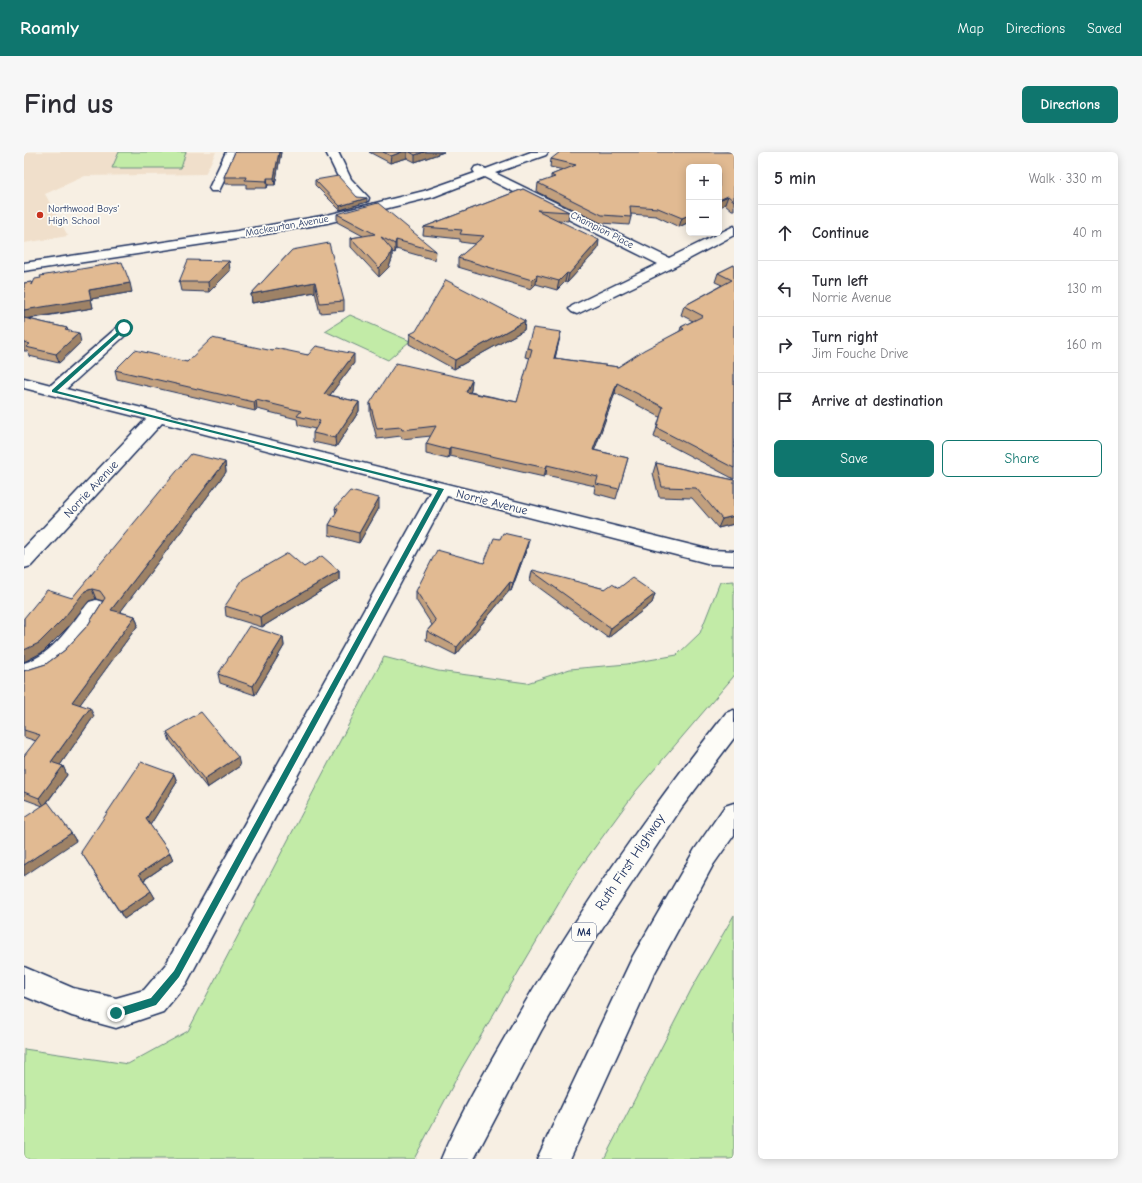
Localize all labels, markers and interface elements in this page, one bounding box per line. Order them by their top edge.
text: Roamly [20,17,79,39]
text: Map [957,20,984,37]
text: Directions [1006,20,1065,37]
text: Saved [1087,20,1122,37]
button: Directions [1022,86,1118,123]
text: Find us [24,88,113,120]
map controls [686,164,722,236]
button: + [686,164,722,200]
text: 5 min [774,169,816,188]
text: Walk · 330 m [1029,171,1102,186]
button: − [686,200,722,236]
place label: Northwood Boys' High School [48,203,119,227]
street label: Champion Place [568,209,636,251]
marker: Northwood Boys' High School [35,210,45,220]
street label: Mackeurtan Avenue [245,213,329,239]
icon: ahead [774,222,796,244]
text: Continue [812,224,869,242]
text: 40 m [1073,225,1102,240]
text: Turn left [812,272,868,290]
icon: left [774,278,796,300]
text: 130 m [1067,281,1102,296]
text: Norrie Avenue [812,290,891,305]
route start [115,319,133,337]
text: Turn right [812,328,878,346]
icon: right [774,334,796,356]
text: 160 m [1067,337,1102,352]
text: Jim Fouche Drive [812,346,908,361]
icon: arrive [774,390,796,412]
text: Arrive at destination [812,392,943,410]
button: Save [774,440,934,477]
button: Share [942,440,1102,477]
street label: Norrie Avenue [61,458,121,520]
street label: Norrie Avenue [455,486,529,518]
street label: Ruth First Highway [591,810,669,914]
road number: M4 [572,923,596,941]
route end [107,1004,125,1022]

